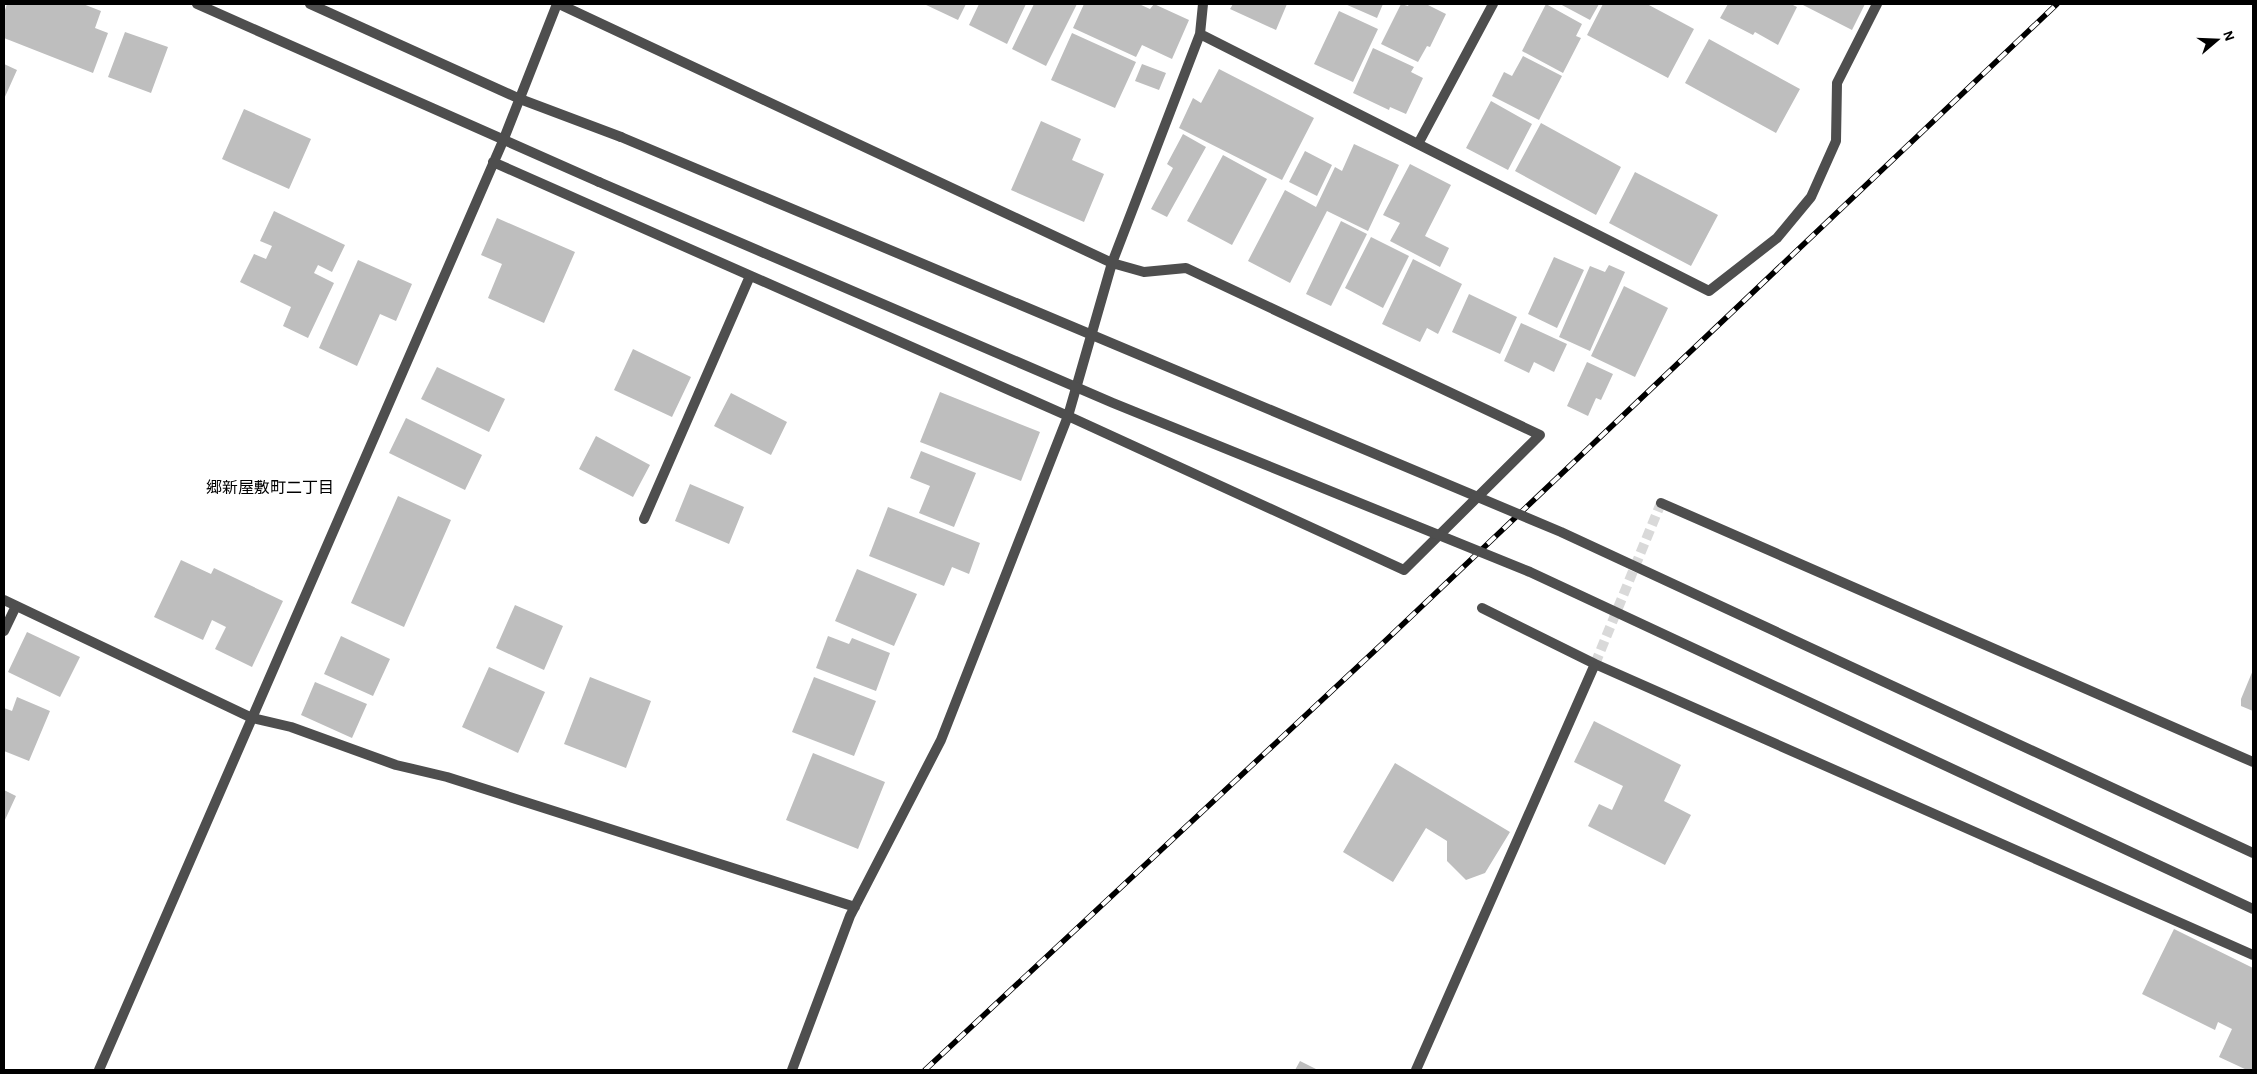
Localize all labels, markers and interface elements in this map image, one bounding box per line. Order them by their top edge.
north arrow [2192,15,2242,65]
text: N [2220,29,2237,43]
district label: 郷新屋敷町二丁目 [206,479,334,496]

